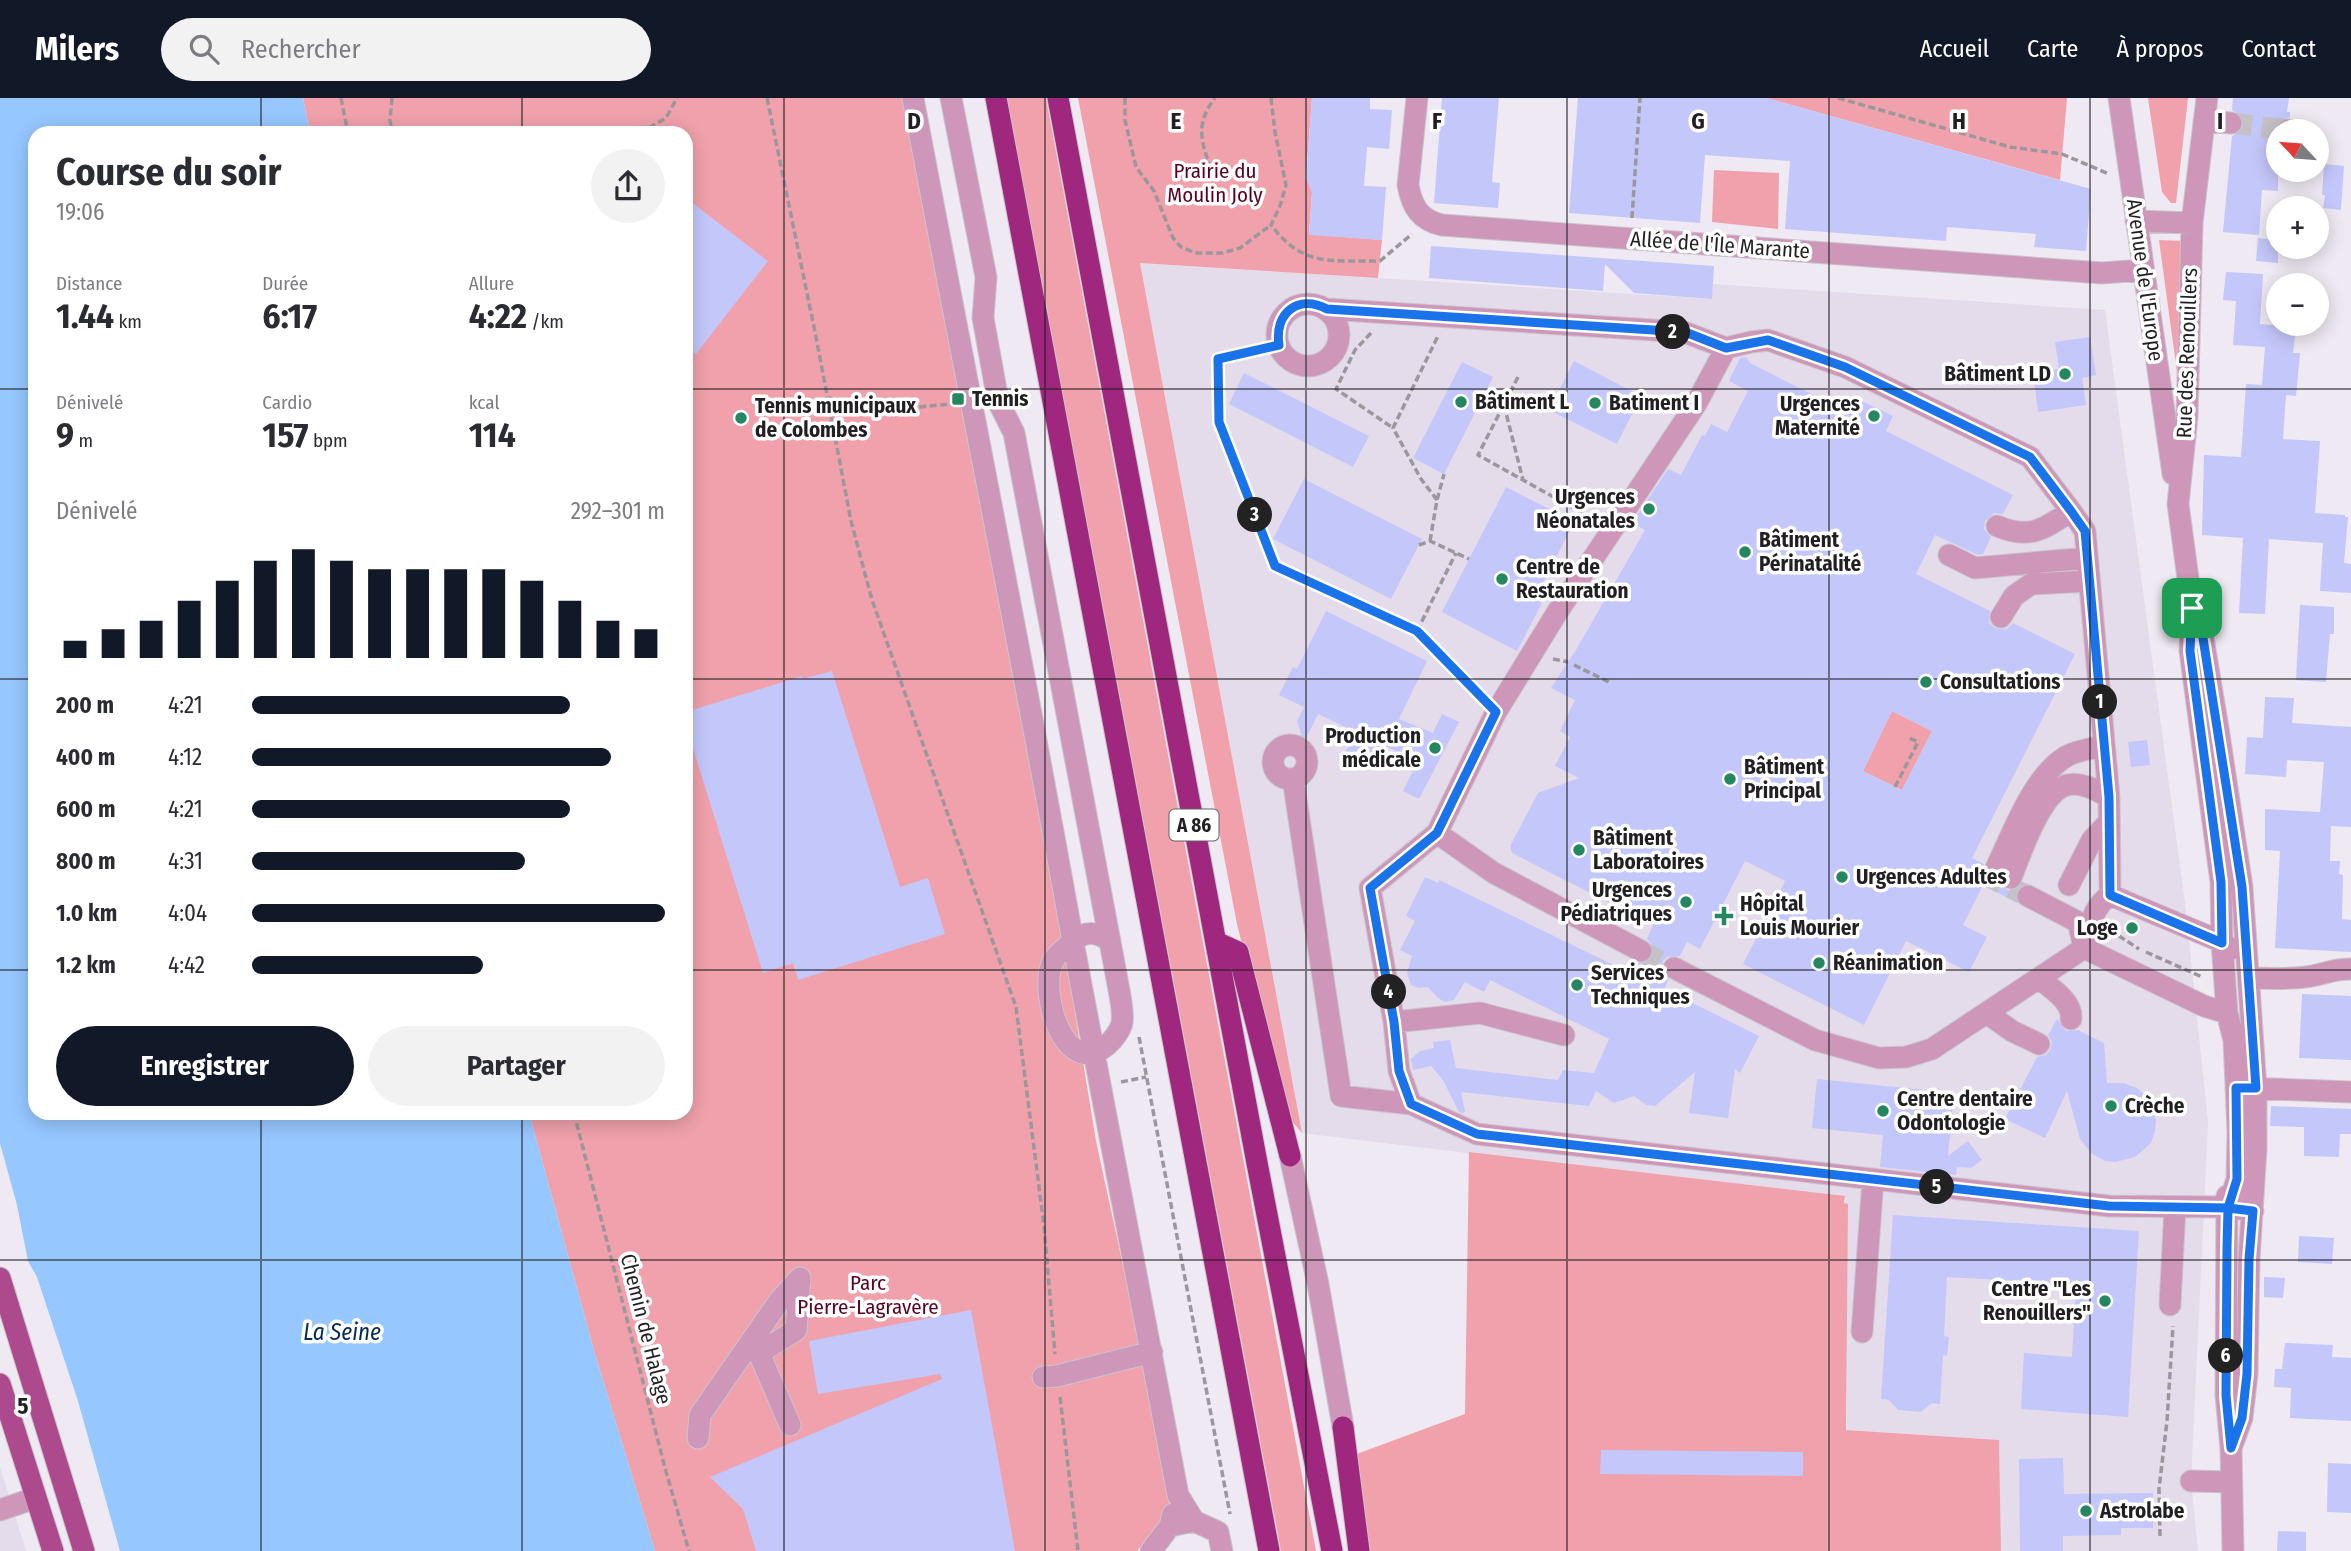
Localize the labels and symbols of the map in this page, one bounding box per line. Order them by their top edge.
text: D [907,107,921,135]
text: E [1171,107,1182,135]
text: F [1432,107,1442,135]
text: G [1691,107,1705,135]
text: H [1952,107,1966,135]
text: I [2217,107,2223,135]
north arrow [2266,119,2329,182]
park label: Prairie du Moulin Joly [1167,158,1263,208]
street label: Avenue de l'Europe [2121,197,2169,363]
street label: Allée de l'Île Marante [1629,226,1811,264]
street label: Rue des Renouillers [2171,267,2203,439]
pin: 2 [1656,314,1690,350]
place label: Bâtiment LD [1944,361,2051,387]
marker: Bâtiment LD [2057,366,2073,382]
place label: Tennis [972,386,1028,412]
place label: Bâtiment L [1475,389,1569,415]
place label: Batiment I [1609,390,1699,416]
marker: Tennis [950,391,966,407]
place label: Urgences Maternité [1775,391,1860,441]
place label: Tennis municipaux de Colombes [755,393,917,443]
marker: Bâtiment L [1453,394,1469,410]
marker: Batiment I [1587,395,1603,411]
marker: Urgences Maternité [1866,408,1882,424]
marker: Tennis municipaux de Colombes [733,410,749,426]
place label: Urgences Néonatales [1536,484,1635,534]
pin: 3 [1238,498,1272,532]
marker: Urgences Néonatales [1641,501,1657,517]
place label: Bâtiment Périnatalité [1759,527,1862,577]
marker: Bâtiment Périnatalité [1737,544,1753,560]
place label: Centre de Restauration [1516,554,1628,604]
marker: Centre de Restauration [1494,571,1510,587]
pin [2162,578,2222,638]
place label: Consultations [1940,669,2061,695]
marker: Consultations [1918,674,1934,690]
pin: 1 [2082,684,2118,720]
place label: Production médicale [1325,723,1421,773]
marker: Production médicale [1427,740,1443,756]
place label: Bâtiment Principal [1744,754,1825,804]
marker: Bâtiment Principal [1722,771,1738,787]
road number: A 86 [1170,810,1218,840]
place label: Bâtiment Laboratoires [1593,825,1704,875]
marker: Bâtiment Laboratoires [1571,842,1587,858]
place label: Urgences Adultes [1856,864,2007,890]
marker: Urgences Adultes [1834,869,1850,885]
place label: Urgences Pédiatriques [1561,877,1672,927]
place label: Hôpital Louis Mourier [1740,891,1859,941]
marker: Urgences Pédiatriques [1678,894,1694,910]
marker: Hôpital Louis Mourier [1714,906,1734,926]
place label: Loge [2077,915,2118,941]
marker: Loge [2124,920,2140,936]
place label: Réanimation [1833,950,1943,976]
marker: Réanimation [1811,955,1827,971]
place label: Services Techniques [1591,960,1690,1010]
pin: 4 [1372,974,1406,1010]
marker: Services Techniques [1569,977,1585,993]
place label: Centre dentaire Odontologie [1897,1086,2033,1136]
place label: Crèche [2125,1093,2185,1119]
marker: Crèche [2103,1098,2119,1114]
marker: Centre dentaire Odontologie [1875,1103,1891,1119]
pin: 5 [1920,1170,1954,1204]
street label: Chemin de Halage [615,1251,677,1407]
park label: Parc Pierre-Lagravère [797,1270,939,1320]
place label: Centre "Les Renouillers" [1983,1276,2091,1326]
marker: Centre "Les Renouillers" [2097,1293,2113,1309]
water label: La Seine [303,1318,381,1346]
pin: 6 [2208,1338,2244,1374]
text: 5 [17,1392,29,1420]
place label: Astrolabe [2099,1498,2185,1524]
marker: Astrolabe [2078,1503,2094,1519]

